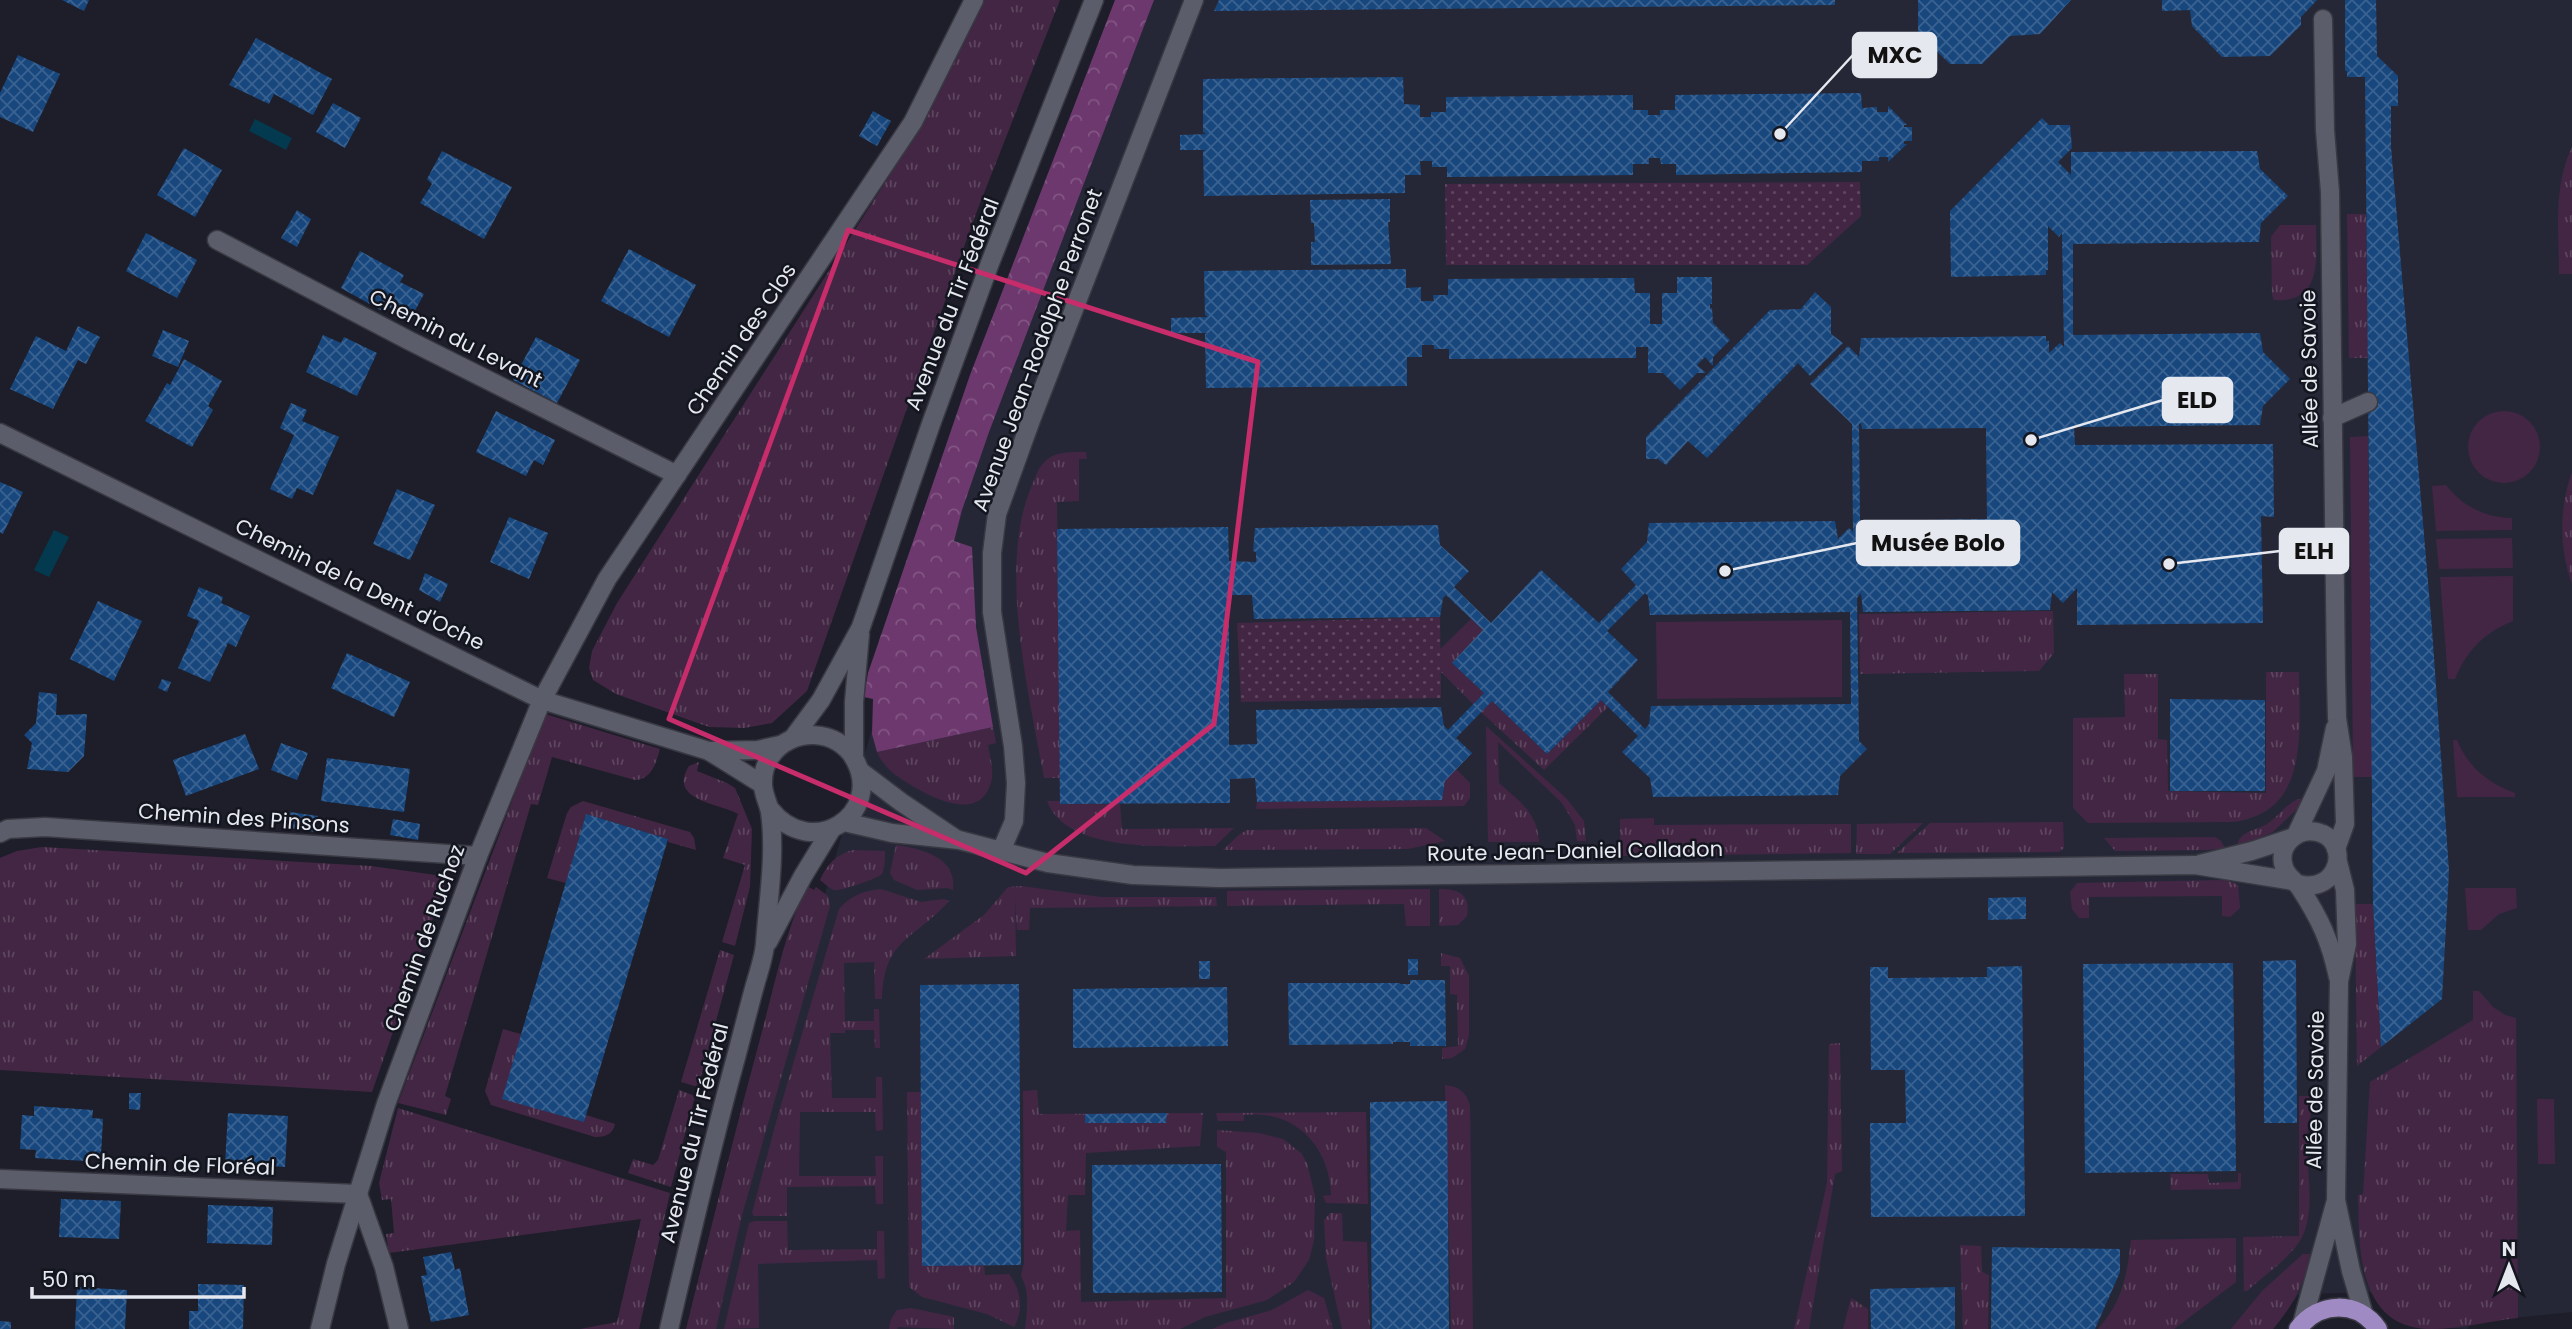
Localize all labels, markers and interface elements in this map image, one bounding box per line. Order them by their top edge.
callout: MXC [1853,33,1936,77]
text: MXC [1867,39,1923,71]
street label: Avenue Jean-Rodolphe Perronet [965,185,1109,515]
street label: Avenue du Tir Fédéral [898,193,1006,415]
street label: Chemin des Clos [679,257,803,421]
street label: Chemin du Levant [364,282,548,394]
street label: Allée de Savoie [2293,289,2325,449]
callout: ELD [2163,378,2232,422]
text: ELD [2177,384,2217,416]
street label: Chemin de la Dent d'Oche [230,511,490,657]
callout: Musée Bolo [1857,521,2019,565]
text: Musée Bolo [1871,527,2005,559]
callout: ELH [2280,529,2348,573]
text: ELH [2294,535,2334,567]
street label: Chemin des Pinsons [137,796,351,840]
street label: Route Jean-Daniel Colladon [1427,834,1723,868]
street label: Chemin de Ruchoz [377,841,471,1035]
street label: Allée de Savoie [2299,1010,2331,1170]
street label: Avenue du Tir Fédéral [653,1020,735,1246]
street label: Chemin de Floréal [84,1146,276,1182]
north arrow [2474,1231,2544,1301]
text: N [2502,1236,2516,1263]
scale bar [32,1256,243,1300]
text: 50 m [42,1265,96,1294]

